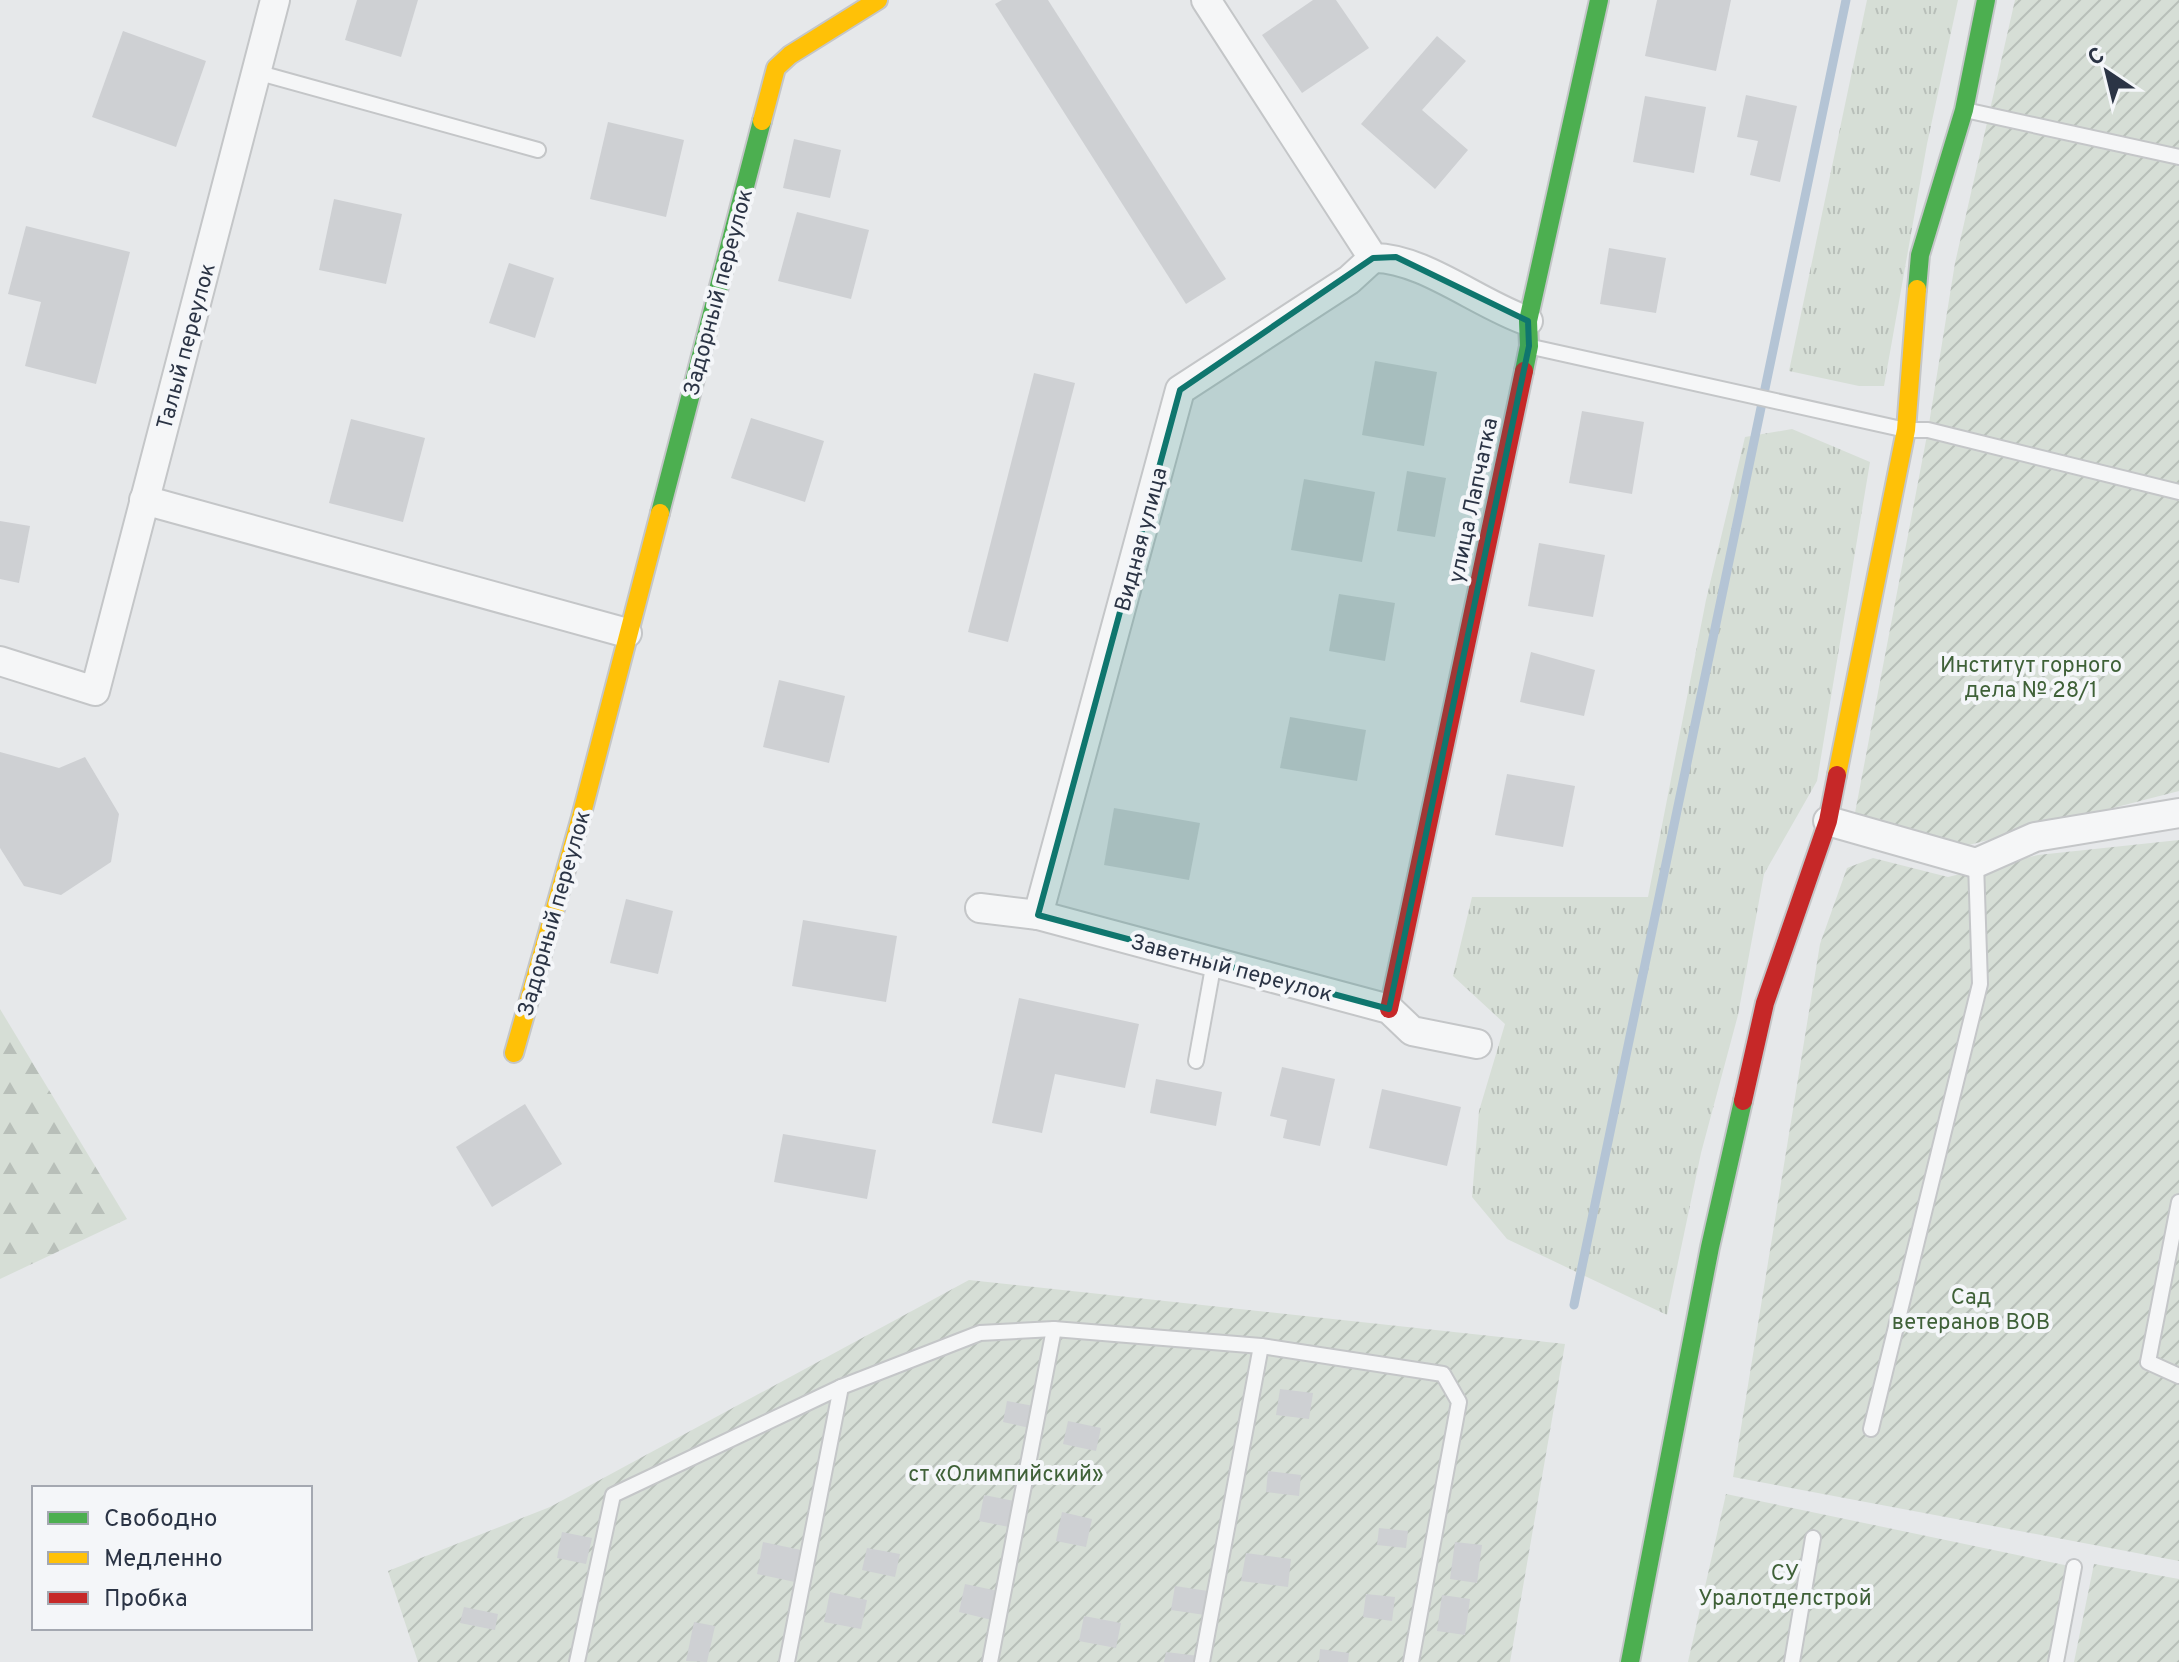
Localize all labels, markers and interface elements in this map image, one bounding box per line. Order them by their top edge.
north arrow [2067,32,2147,112]
text: С [2083,43,2110,73]
street label: Задорный переулок [679,186,760,399]
street label: Талый переулок [152,260,223,433]
street label: улица Лапчатка [1444,415,1505,586]
street label: Видная улица [1110,465,1175,615]
park label: Институт горного дела № 28/1 [1940,653,2122,705]
street label: Задорный переулок [513,808,598,1020]
street label: Заветный переулок [1127,929,1335,1009]
park label: Сад ветеранов ВОВ [1892,1285,2050,1337]
park label: ст «Олимпийский» [908,1462,1104,1489]
legend [32,1486,312,1630]
text: Свободно [104,1505,217,1535]
text: Медленно [104,1545,223,1575]
park label: СУ Уралотделстрой [1698,1561,1872,1613]
text: Пробка [104,1585,188,1615]

